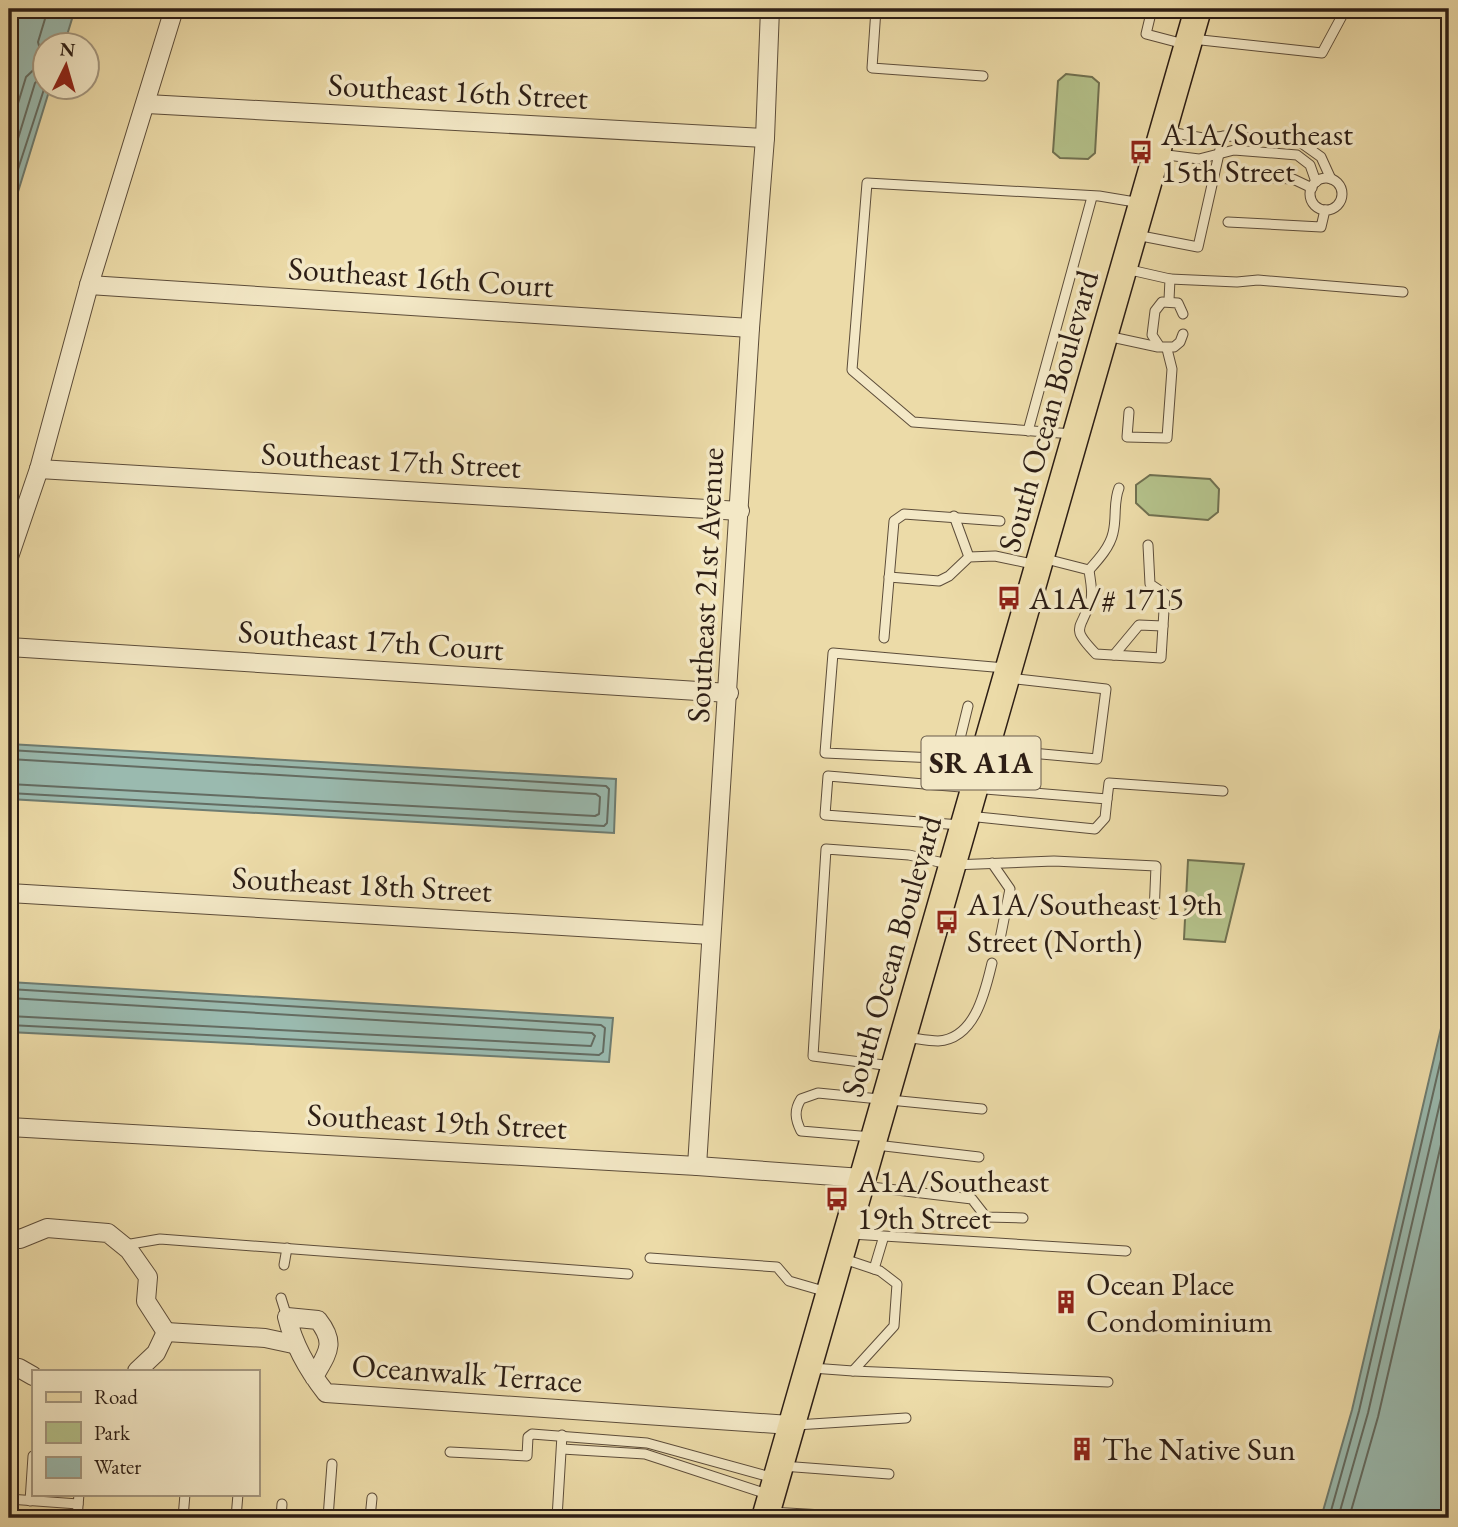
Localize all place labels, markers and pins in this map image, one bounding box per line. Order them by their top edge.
place label: A1A/Southeast 15th Street [1160,113,1353,192]
bus stop icon: A1A/Southeast 15th Street [1127,138,1155,166]
place label: A1A/# 1715 [1028,577,1184,619]
bus stop icon: A1A/# 1715 [995,584,1023,612]
place label: A1A/Southeast 19th Street (North) [966,883,1223,962]
bus stop icon: A1A/Southeast 19th Street (North) [933,908,961,936]
place label: A1A/Southeast 19th Street [856,1160,1049,1239]
bus stop icon: A1A/Southeast 19th Street [823,1185,851,1213]
place label: Ocean Place Condominium [1086,1263,1273,1342]
building icon: Ocean Place Condominium [1052,1288,1080,1316]
place label: The Native Sun [1102,1428,1296,1470]
building icon: The Native Sun [1068,1435,1096,1463]

